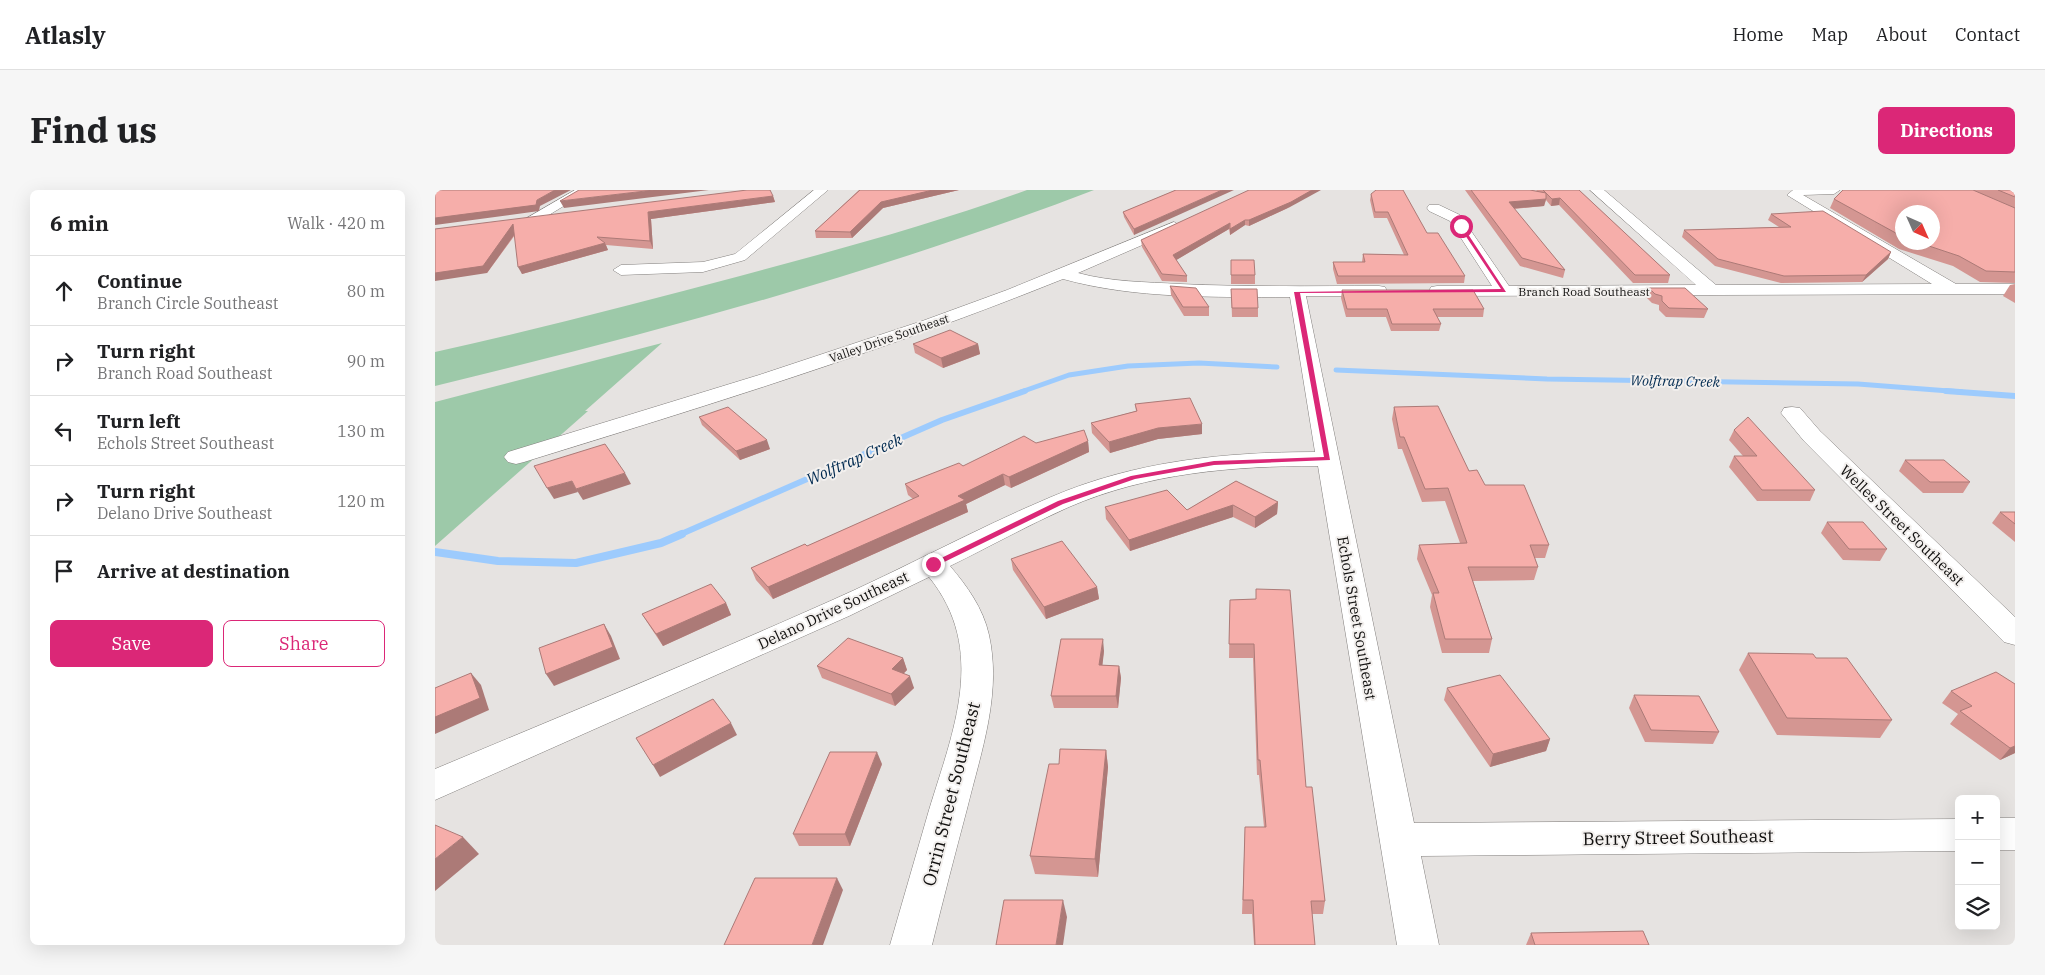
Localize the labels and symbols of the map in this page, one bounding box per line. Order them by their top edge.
north arrow [1895,205,1940,250]
route start [1450,215,1473,238]
street label: Branch Road Southeast [1518,284,1650,299]
street label: Valley Drive Southeast [827,310,951,366]
water label: Wolftrap Creek [1630,371,1721,391]
water label: Wolftrap Creek [803,429,906,489]
street label: Welles Street Southeast [1836,461,1968,589]
street label: Echols Street Southeast [1333,535,1381,701]
route end [922,553,945,576]
street label: Delano Drive Southeast [755,567,911,653]
street label: Orrin Street Southeast [917,699,985,889]
street label: Berry Street Southeast [1582,824,1774,850]

